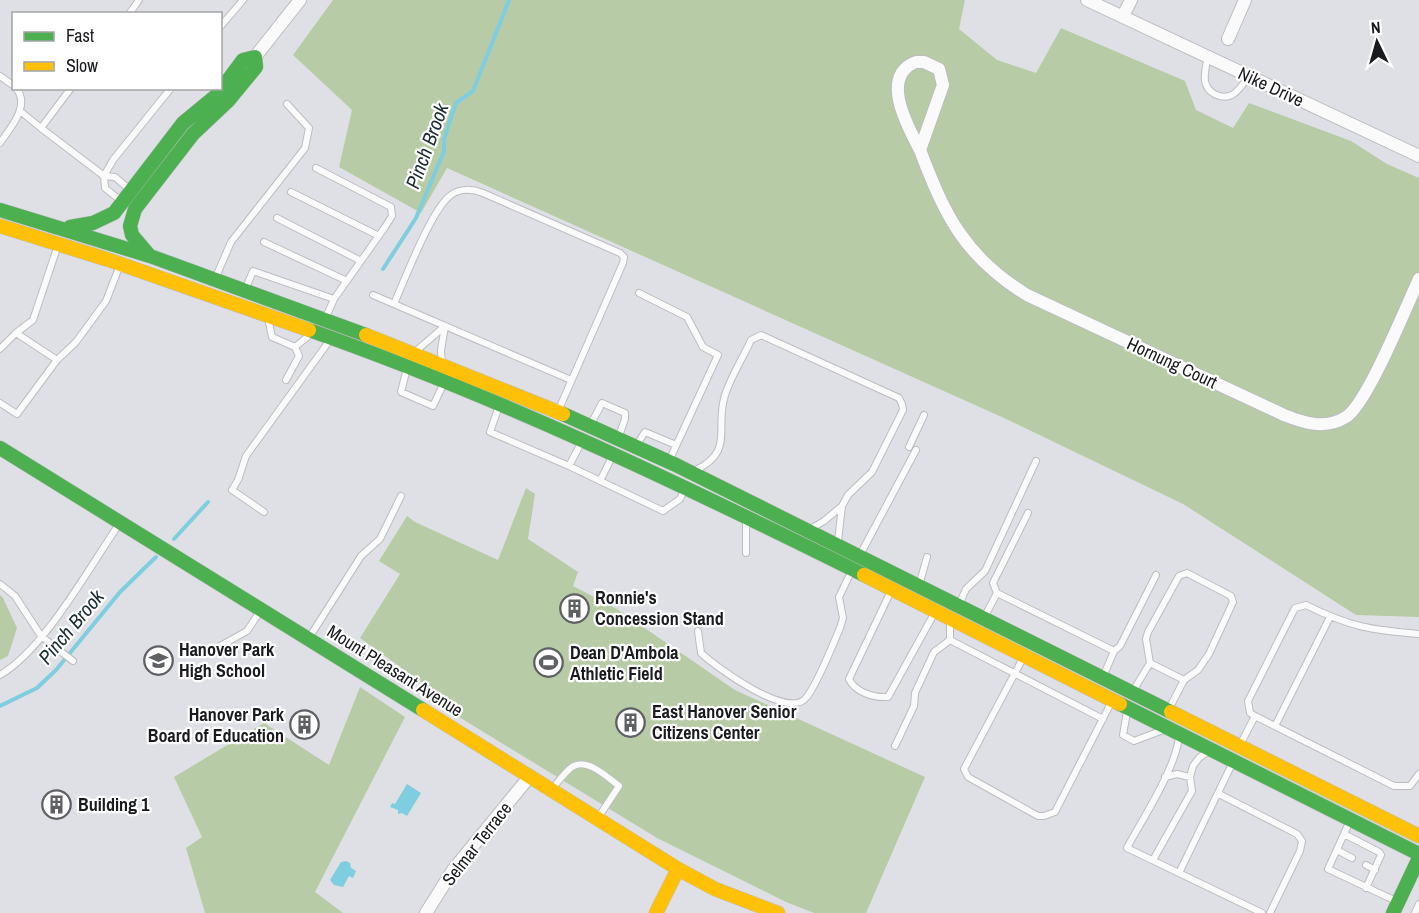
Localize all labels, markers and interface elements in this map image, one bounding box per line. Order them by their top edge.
legend [12,12,222,90]
north arrow [1347,12,1407,72]
text: N [1370,16,1381,38]
text: Fast [66,23,94,48]
text: Slow [66,53,98,78]
street label: Nike Drive [1234,60,1308,113]
water label: Pinch Brook [399,98,455,192]
street label: Hornung Court [1123,331,1221,394]
water label: Pinch Brook [32,583,110,670]
place label: Ronnie's Concession Stand [595,585,724,631]
building icon: Ronnie's Concession Stand [558,592,590,624]
street label: Mount Pleasant Avenue [323,619,468,722]
place label: Hanover Park High School [179,637,275,683]
place label: Dean D'Ambola Athletic Field [570,640,679,686]
school or university icon: Hanover Park High School [142,644,174,676]
sports icon: Dean D'Ambola Athletic Field [533,647,565,679]
place label: East Hanover Senior Citizens Center [652,699,797,745]
place label: Hanover Park Board of Education [148,702,285,748]
building icon: East Hanover Senior Citizens Center [615,706,647,738]
building icon: Hanover Park Board of Education [289,709,321,741]
building icon: Building 1 [41,789,73,821]
place label: Building 1 [78,792,150,817]
street label: Selmar Terrace [436,797,517,891]

